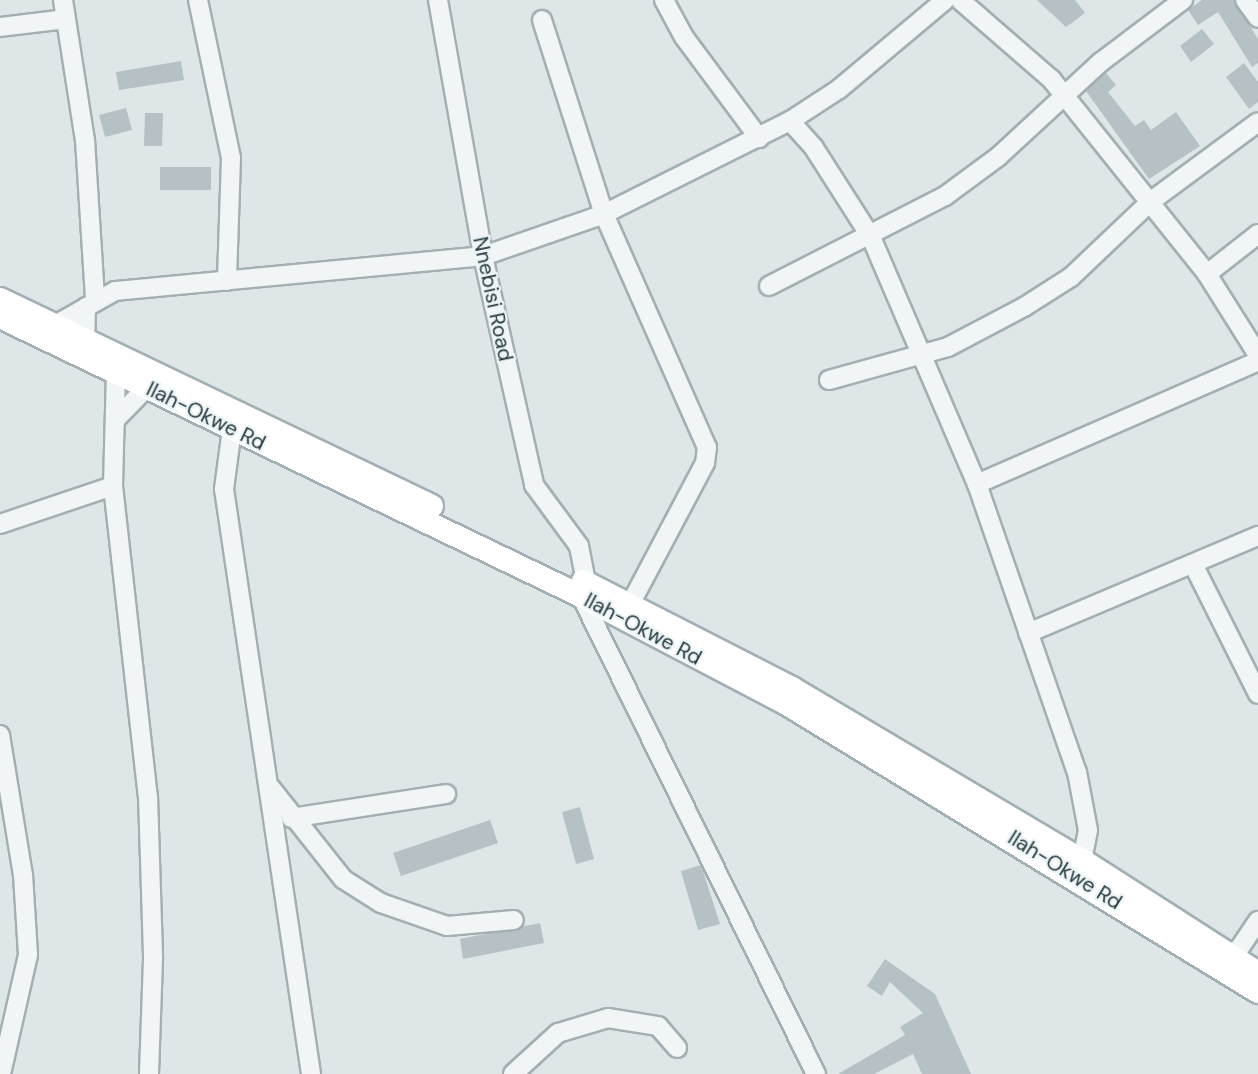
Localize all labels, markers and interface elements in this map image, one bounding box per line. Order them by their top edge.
street label: Nnebisi Road [468,234,518,364]
street label: Ilah-Okwe Rd [142,376,270,456]
street label: Ilah-Okwe Rd [580,587,706,671]
street label: Ilah-Okwe Rd [1003,825,1127,915]

